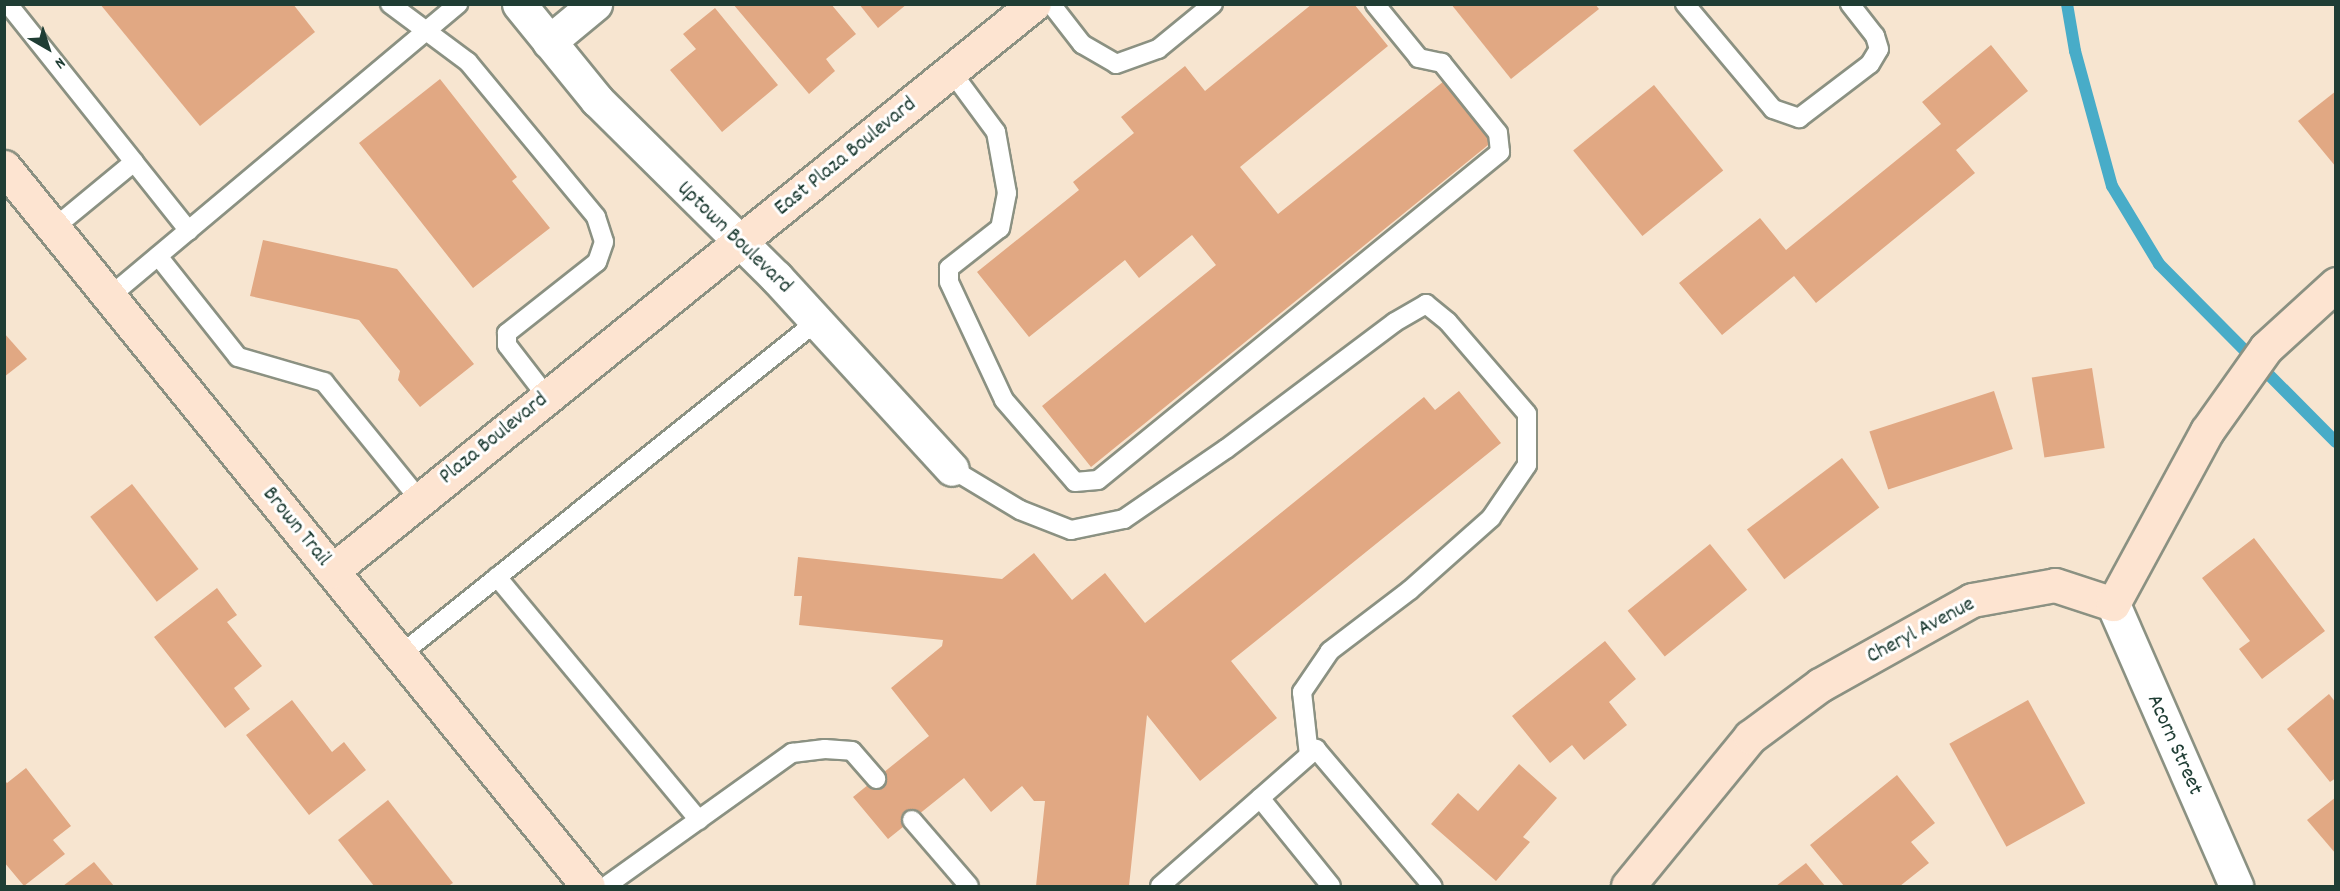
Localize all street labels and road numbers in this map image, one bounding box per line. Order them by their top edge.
street label: East Plaza Boulevard [770,92,922,222]
street label: Uptown Boulevard [671,176,797,300]
street label: Plaza Boulevard [434,387,554,491]
street label: Brown Trail [256,482,336,572]
street label: Cheryl Avenue [1863,592,1979,670]
street label: Acorn Street [2140,691,2208,799]

